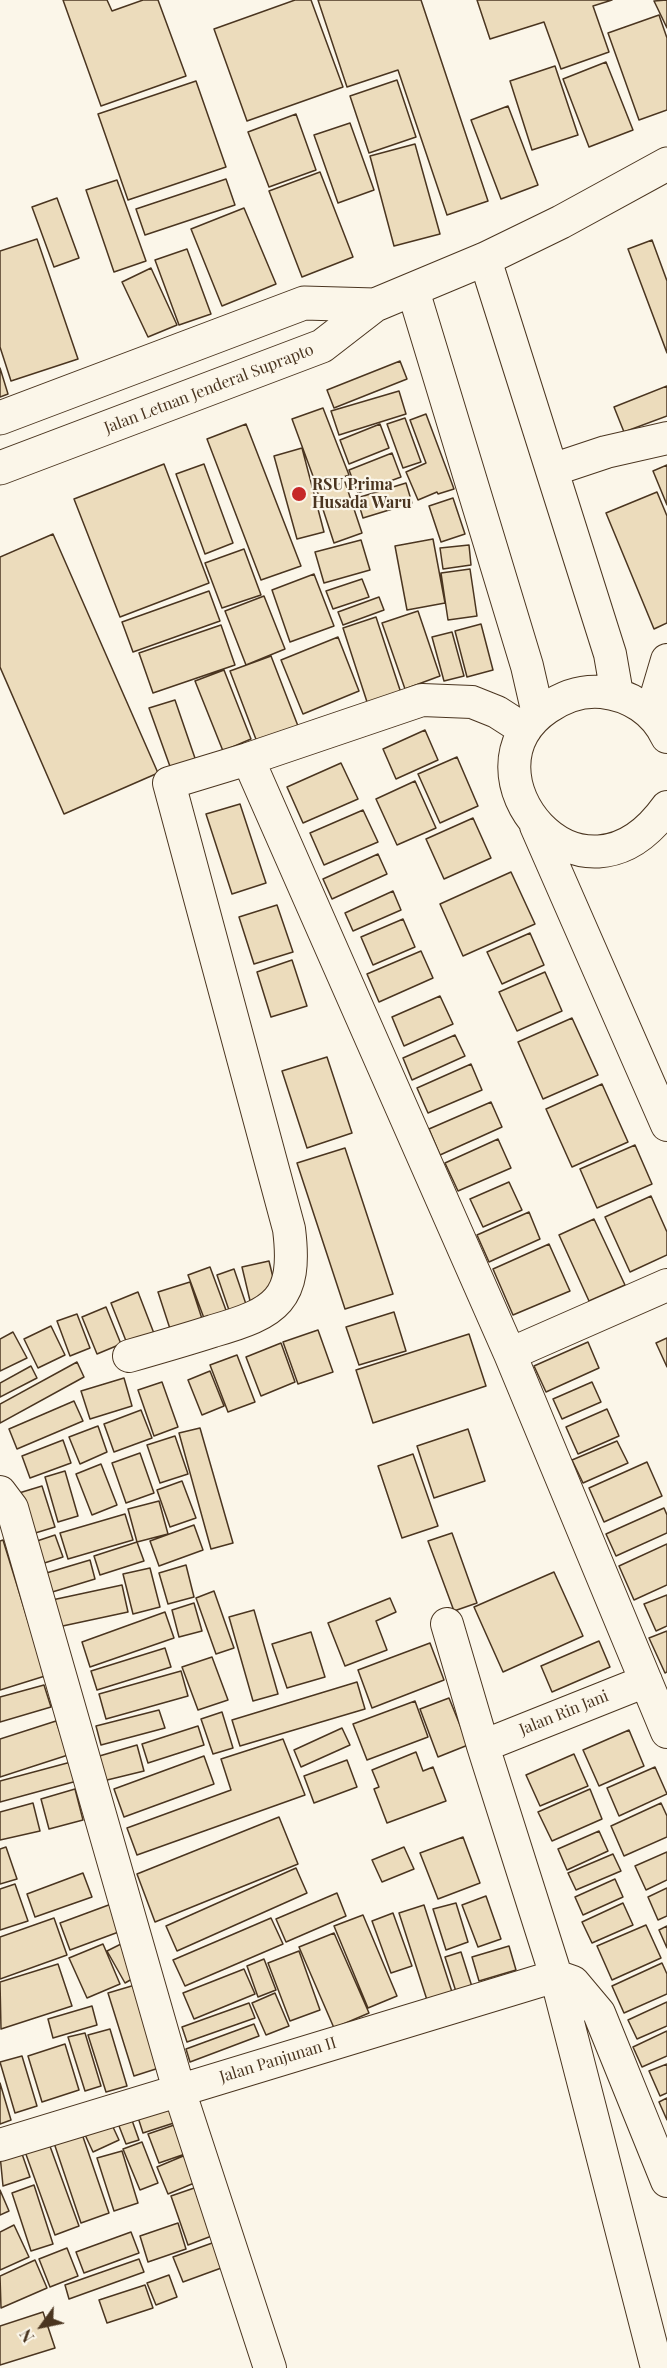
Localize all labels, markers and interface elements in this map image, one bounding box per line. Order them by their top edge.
street label: Jalan Letnan Jenderal Suprapto [102,340,316,438]
place label: RSU Prima Husada Waru [312,475,411,513]
marker: RSU Prima Husada Waru [290,485,308,503]
street label: Jalan Rin Jani [517,1686,611,1740]
street label: Jalan Panjunan II [217,2033,339,2087]
north arrow [12,2296,72,2356]
text: N [15,2326,38,2347]

